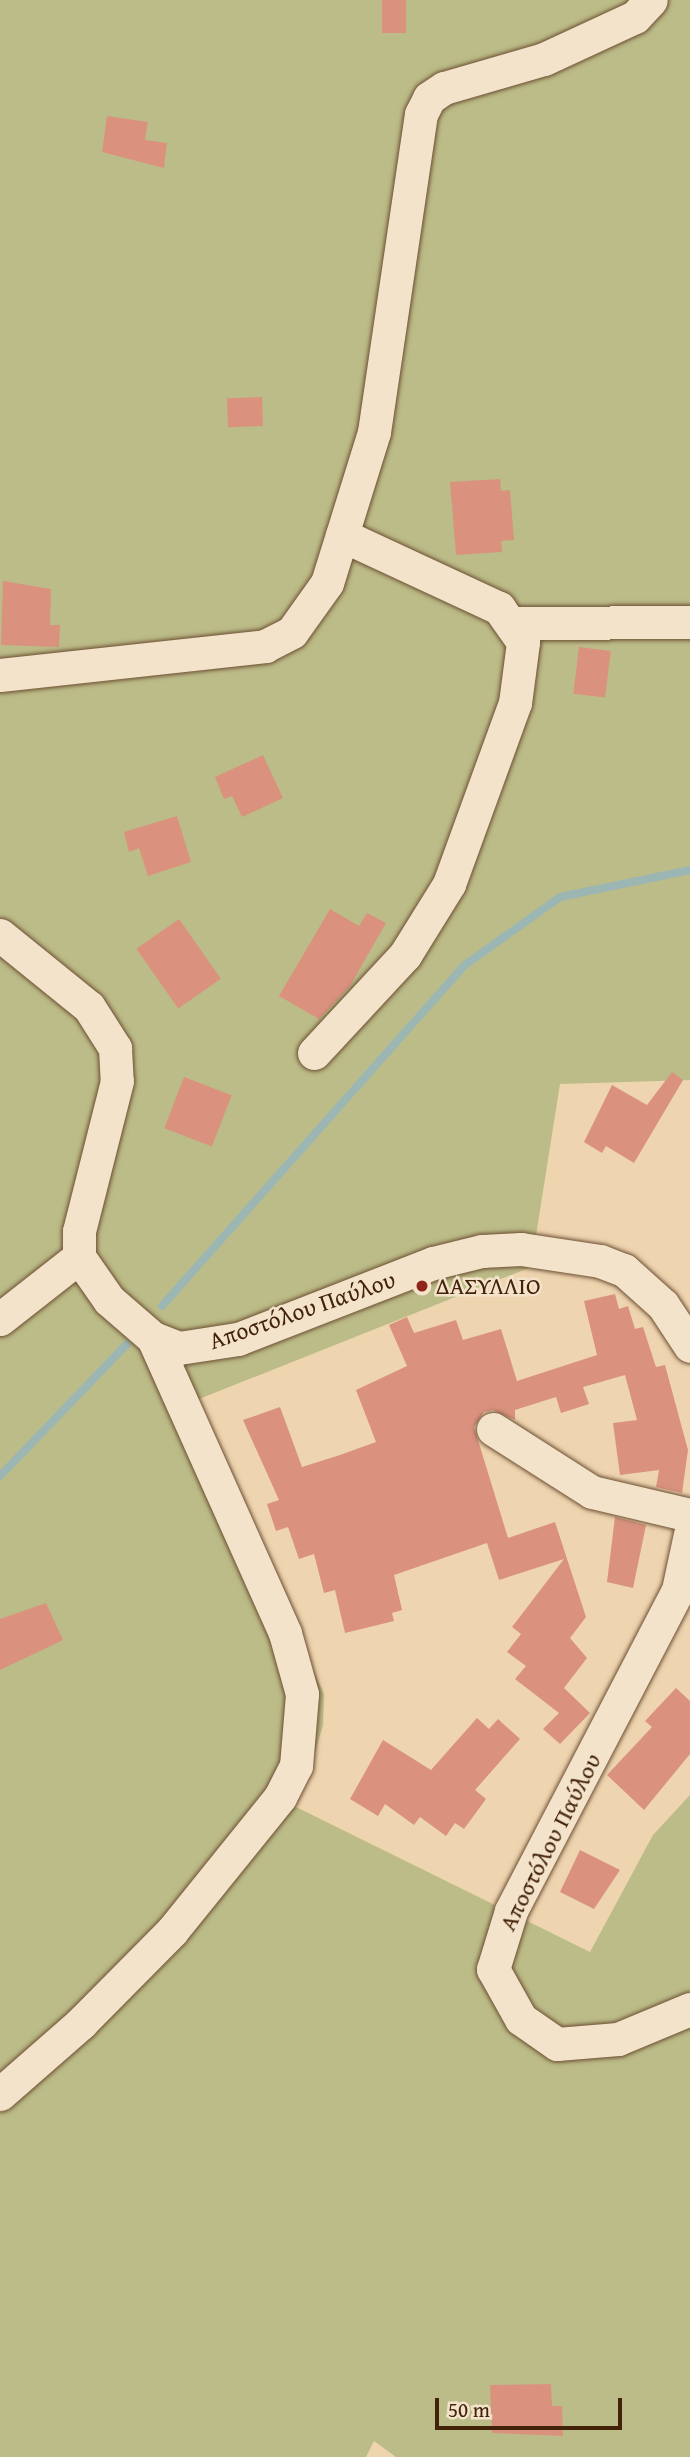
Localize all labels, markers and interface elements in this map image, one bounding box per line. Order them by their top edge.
street label: Αποστόλου Παύλου [205,1265,399,1355]
place label: ΔΑΣΥΛΛΙΟ [436,1272,541,1300]
marker: ΔΑΣΥΛΛΙΟ [414,1278,430,1294]
street label: Αποστόλου Παύλου [493,1749,607,1935]
scale bar [438,2384,625,2428]
text: 50 m [448,2394,490,2425]

